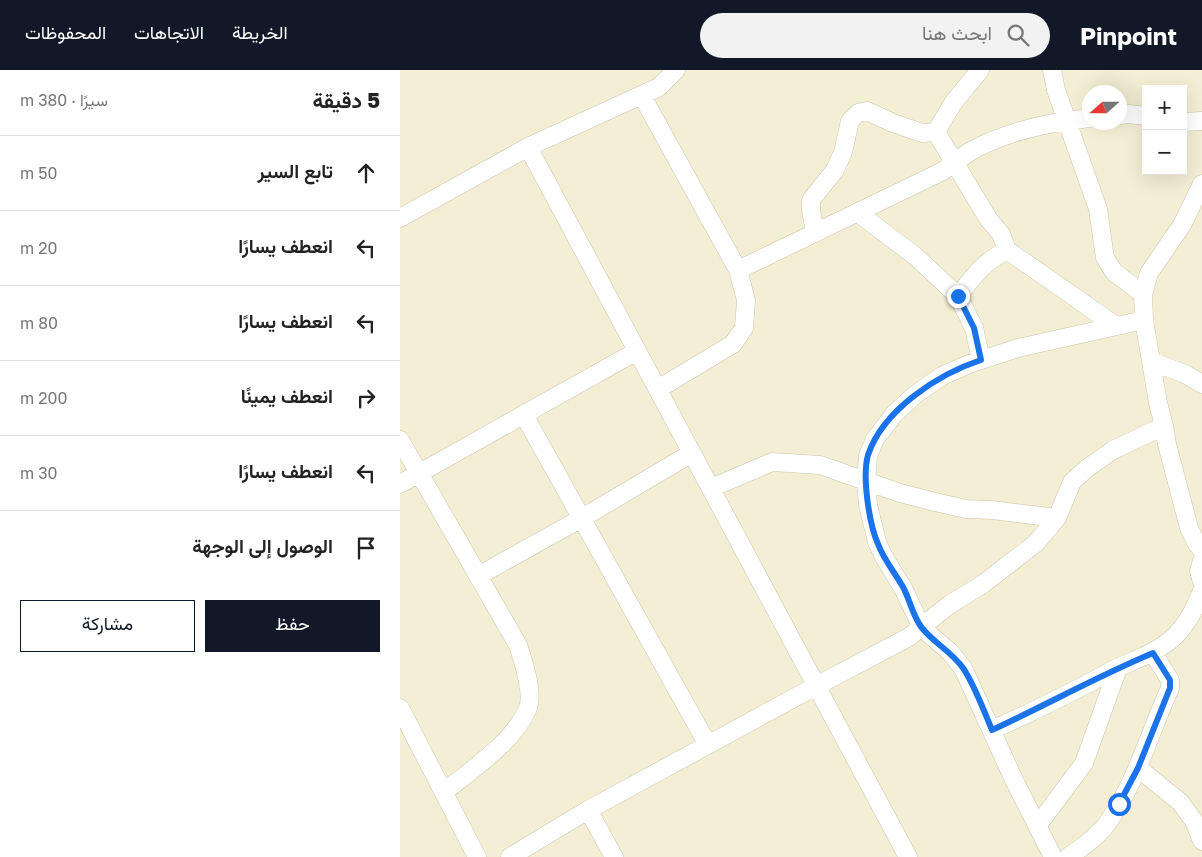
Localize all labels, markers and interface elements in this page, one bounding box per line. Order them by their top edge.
search box [700,13,1050,58]
text: المحفوظات [25,21,106,43]
text: الاتجاهات [134,21,204,43]
text: الخريطة [232,21,288,43]
text: ابحث هنا [922,21,992,44]
icon: search [1004,21,1032,49]
text: Pinpoint [1080,21,1177,50]
north arrow [1082,85,1127,130]
map controls [1142,85,1187,175]
button: + [1142,85,1187,130]
text: 5 دقيقة [312,87,380,113]
text: سيرًا · 380 m [20,90,108,110]
button: − [1142,130,1187,175]
text: تابع السير [257,159,333,182]
icon: ahead [352,159,380,187]
text: 50 m [20,163,57,183]
text: انعطف يسارًا [238,234,333,257]
icon: left [352,234,380,262]
text: 20 m [20,238,57,258]
route end [947,285,970,308]
text: انعطف يسارًا [238,309,333,332]
icon: left [352,309,380,337]
text: 80 m [20,313,58,333]
text: انعطف يمينًا [241,384,333,407]
icon: right [352,384,380,412]
text: 200 m [20,388,67,408]
text: انعطف يسارًا [238,459,333,482]
icon: left [352,459,380,487]
text: 30 m [20,463,57,483]
text: الوصول إلى الوجهة [192,534,333,557]
icon: arrive [352,534,380,562]
button: مشاركة [20,600,195,652]
button: حفظ [205,600,380,652]
route start [1108,793,1131,816]

